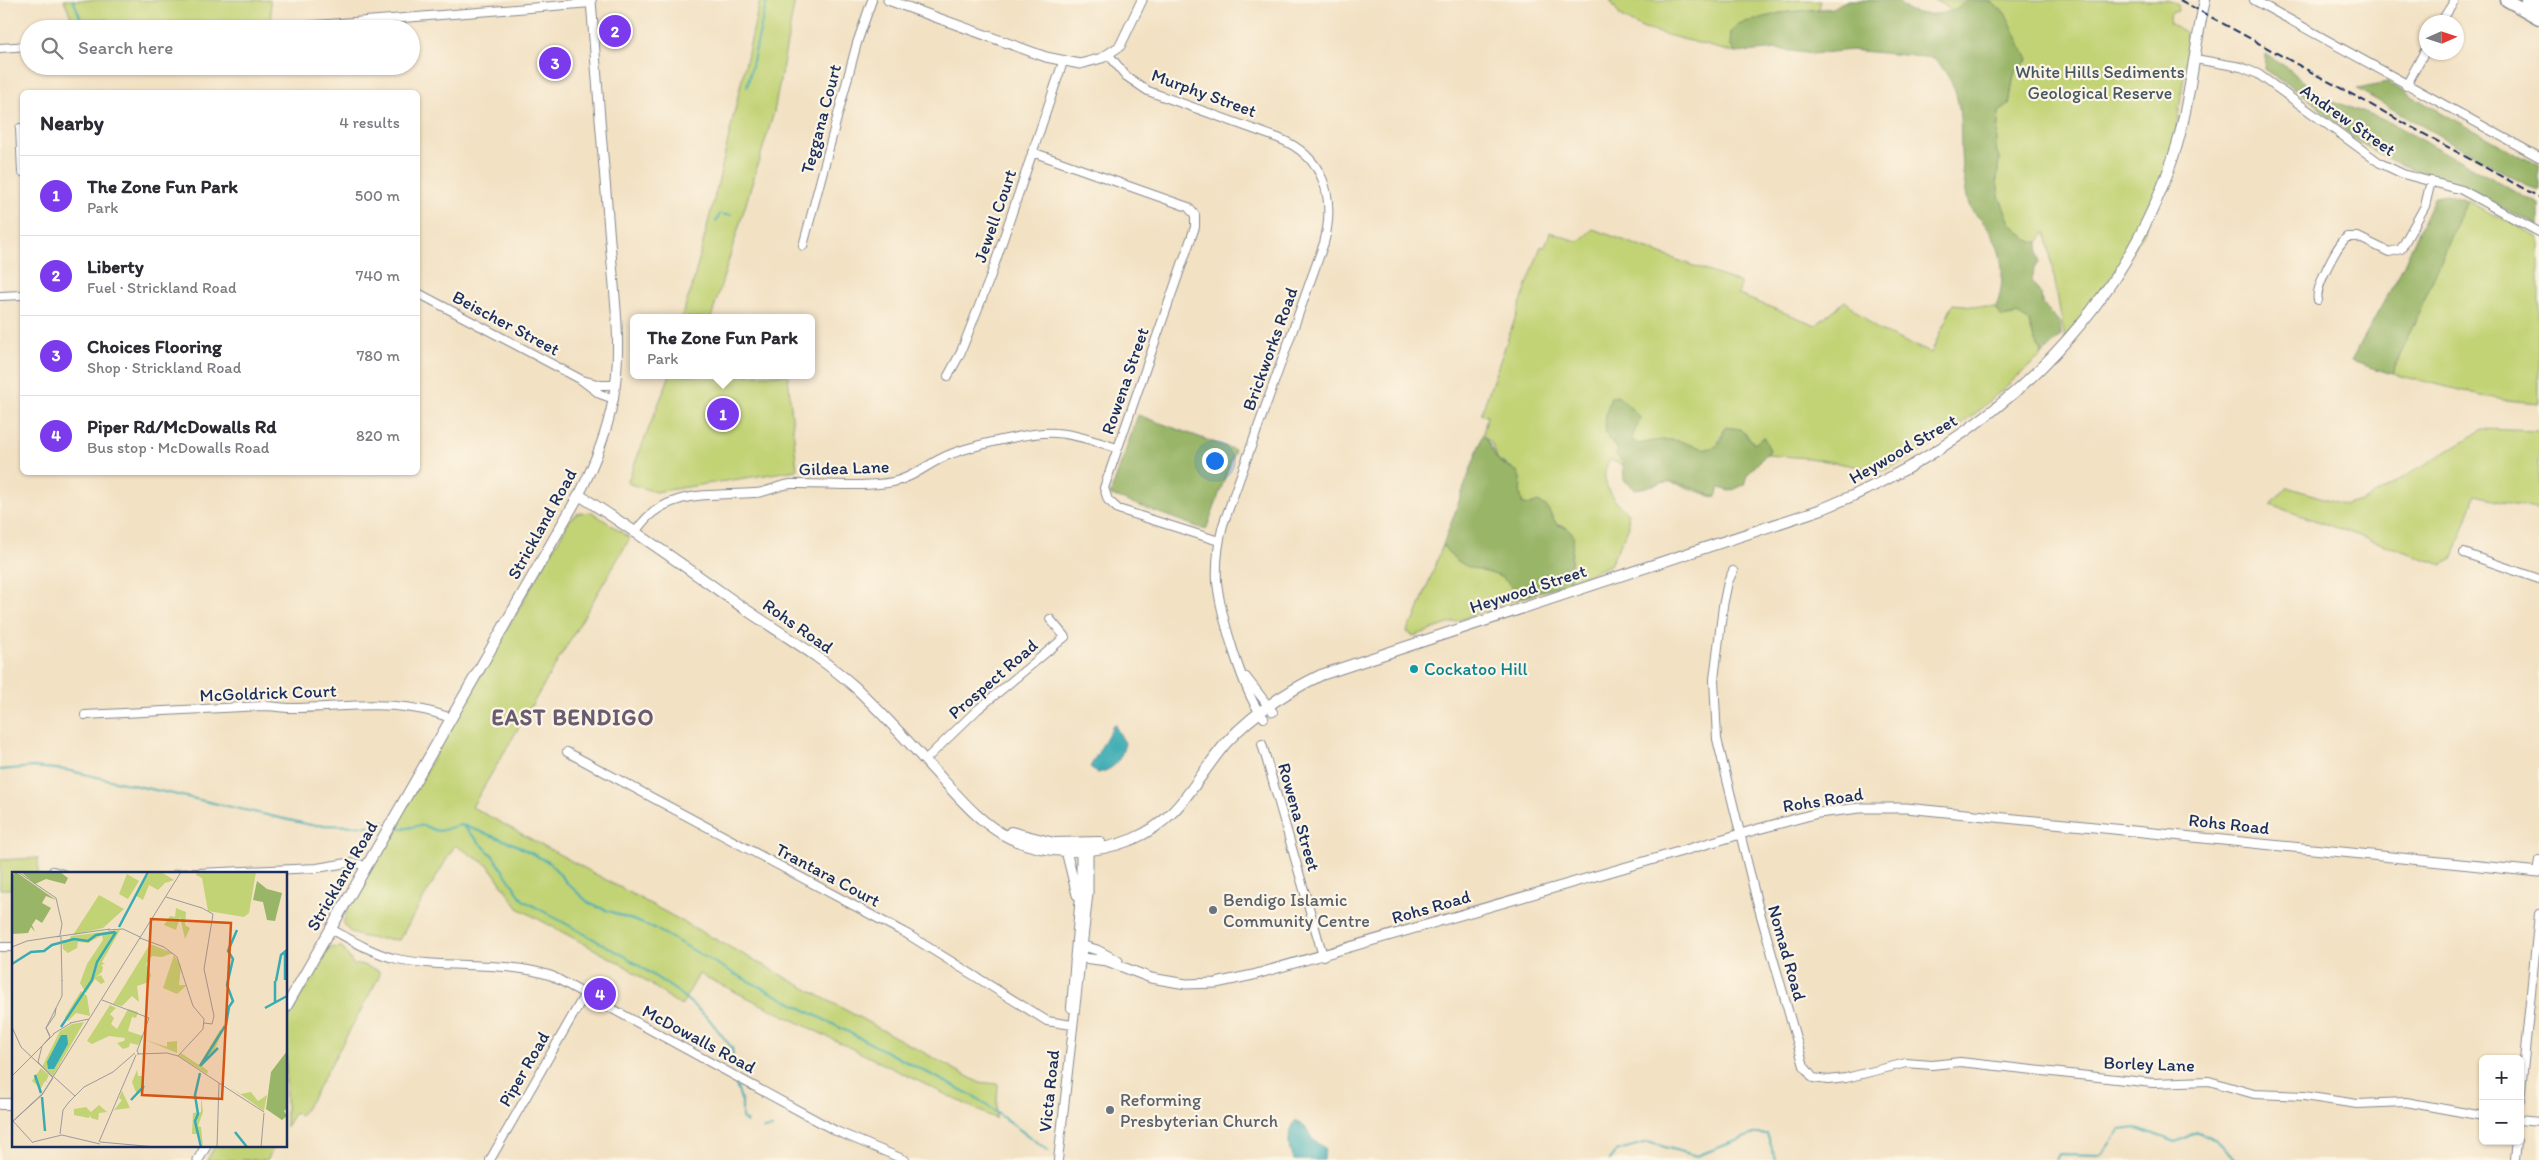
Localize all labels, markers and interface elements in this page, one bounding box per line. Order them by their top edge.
pin: 2 [599,12,631,50]
north arrow [2419,15,2464,60]
search box [20,20,420,75]
icon: search [38,34,66,62]
text: Search here [78,36,173,59]
pin: 3 [539,44,571,82]
park label: White Hills Sediments Geological Reserve [2015,61,2185,104]
street label: Teggana Court [796,62,846,176]
street label: Murphy Street [1149,64,1260,122]
street label: Andrew Street [2296,79,2400,161]
text: Nearby [40,110,104,135]
text: 4 results [339,113,400,132]
street label: Jewell Court [969,166,1021,265]
text: The Zone Fun Park [87,175,238,198]
text: 1 [52,186,60,205]
text: 500 m [355,186,400,205]
text: Park [87,198,118,217]
text: Liberty [87,255,144,278]
text: 2 [52,266,60,285]
text: 740 m [356,266,400,285]
text: Fuel · Strickland Road [87,278,237,297]
street label: Brickworks Road [1238,284,1303,414]
street label: Beischer Street [449,286,564,361]
popup [630,314,815,379]
street label: Rowena Street [1096,324,1154,437]
text: The Zone Fun Park [647,326,798,349]
text: Choices Flooring [87,335,222,358]
text: 3 [52,346,60,365]
text: 780 m [356,346,400,365]
text: Park [647,349,679,368]
text: Shop · Strickland Road [87,358,241,377]
pin: 1 [707,395,739,433]
street label: Heywood Street [1845,409,1961,489]
text: Piper Rd/McDowalls Rd [87,415,277,438]
text: 4 [51,426,61,445]
text: 820 m [356,426,400,445]
text: Bus stop · McDowalls Road [87,438,269,457]
your location [1202,448,1228,474]
street label: Gildea Lane [798,455,890,481]
street label: Strickland Road [503,464,582,583]
street label: Heywood Street [1467,560,1589,618]
street label: Rohs Road [758,594,838,658]
street label: Prospect Road [944,634,1042,724]
place label: Cockatoo Hill [1424,658,1528,680]
marker: Cockatoo Hill [1408,663,1420,675]
street label: McGoldrick Court [199,680,337,706]
district label: EAST BENDIGO [492,704,655,731]
street label: Rowena Street [1273,760,1325,874]
street label: Rohs Road [1781,783,1865,817]
street label: Rohs Road [2187,809,2271,839]
street label: Strickland Road [302,817,383,935]
street label: Trantara Court [772,838,884,912]
inset map [12,872,288,1148]
street label: Rohs Road [1389,885,1473,929]
place label: Bendigo Islamic Community Centre [1223,889,1370,932]
street label: Nomad Road [1763,903,1811,1004]
marker: Bendigo Islamic Community Centre [1207,904,1219,916]
pin: 4 [584,975,616,1013]
street label: McDowalls Road [638,1000,760,1078]
street label: Piper Road [494,1027,554,1111]
street label: Victa Road [1034,1048,1064,1133]
street label: Borley Lane [2103,1051,2195,1077]
map controls [2479,1055,2524,1145]
button: + [2479,1055,2524,1100]
place label: Reforming Presbyterian Church [1120,1089,1278,1132]
button: − [2479,1100,2524,1145]
marker: Reforming Presbyterian Church [1104,1104,1116,1116]

